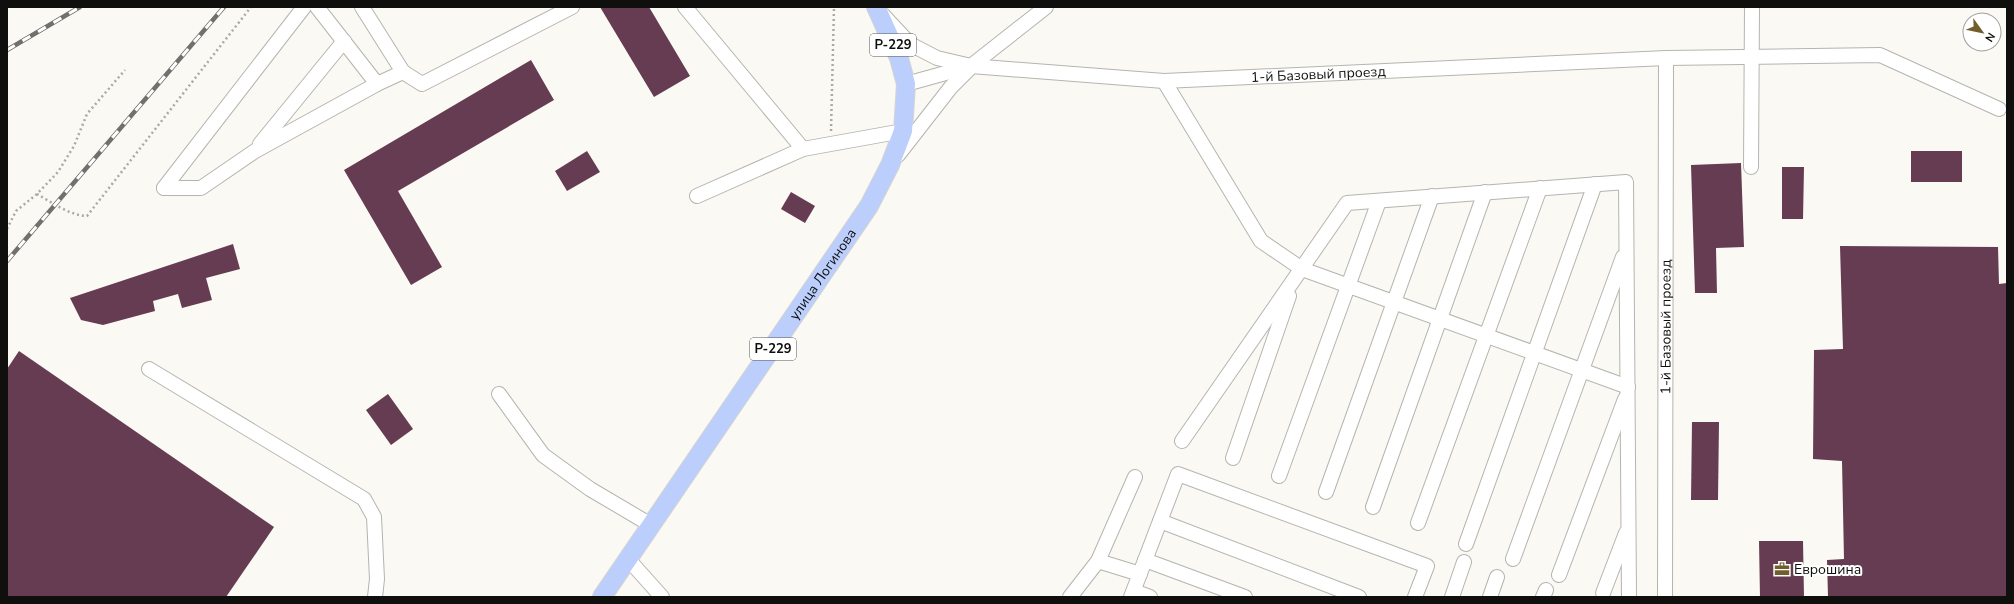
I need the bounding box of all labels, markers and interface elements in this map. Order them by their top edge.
north arrow [1962,12,2002,52]
text: N [1981,30,1998,45]
road number: Р-229 [870,34,916,56]
street label: 1-й Базовый проезд [1250,61,1386,87]
street label: улица Логинова [785,225,860,323]
street label: 1-й Базовый проезд [1656,259,1675,395]
road number: Р-229 [750,338,796,360]
office icon: Еврошина [1773,560,1791,578]
place label: Еврошина [1794,560,1861,579]

